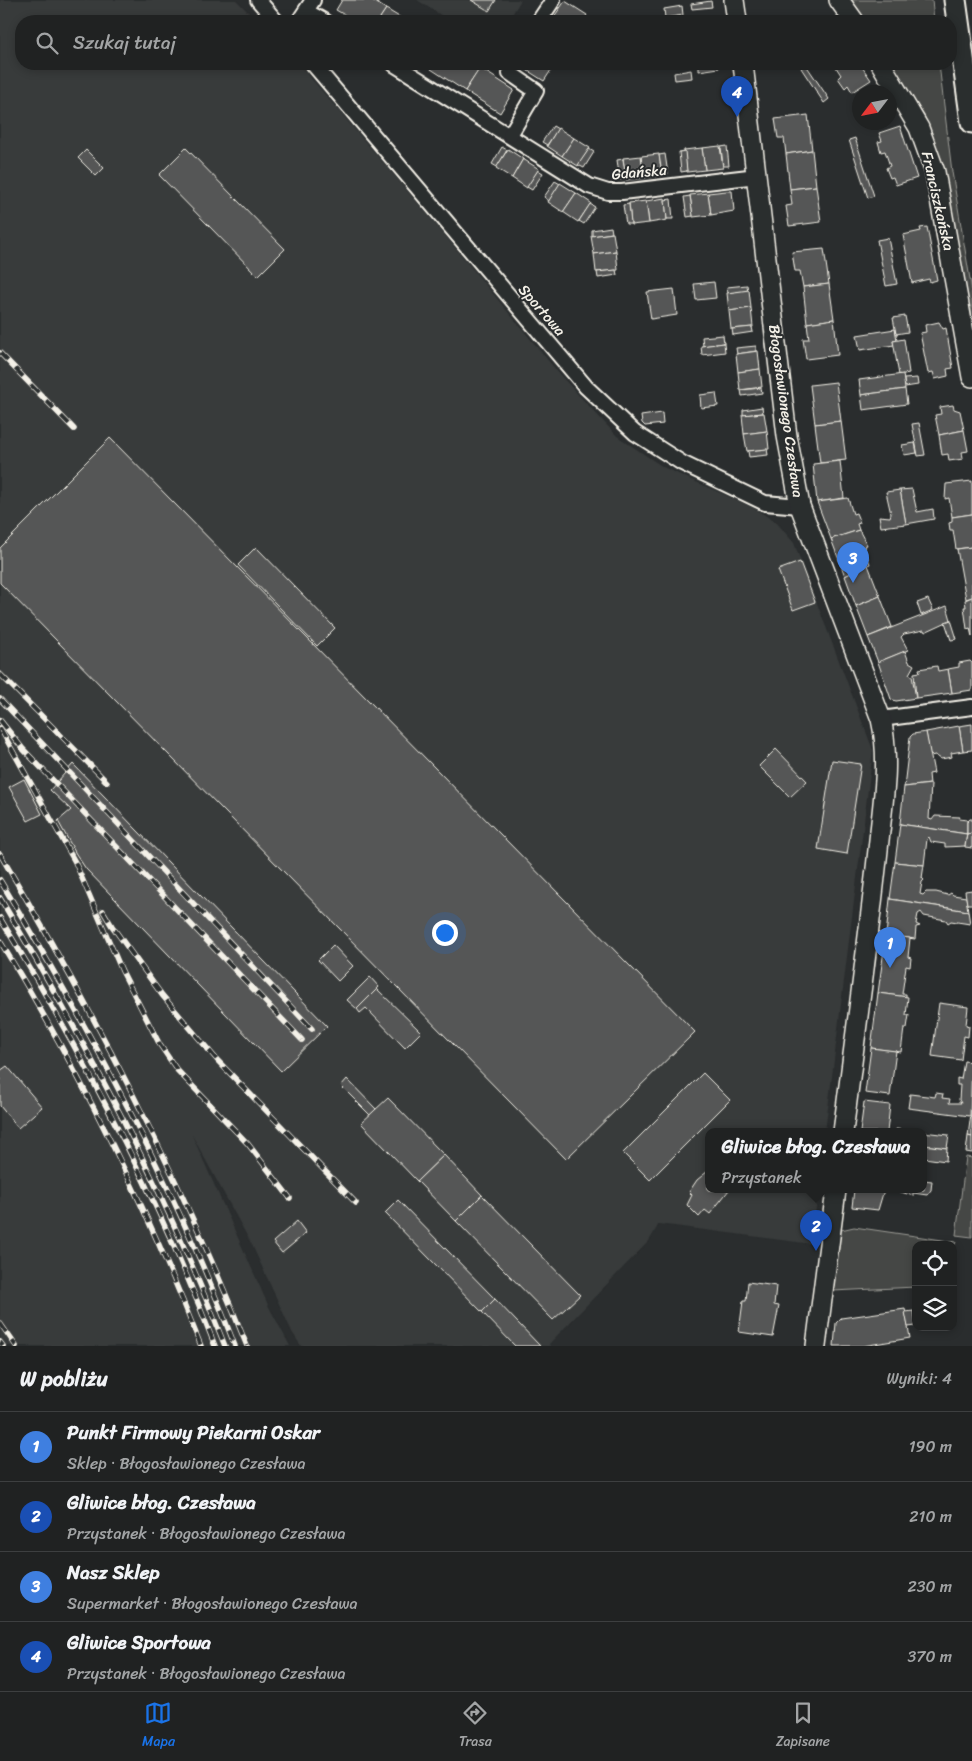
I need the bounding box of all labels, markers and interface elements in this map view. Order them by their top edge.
search box [15,15,957,70]
text: Szukaj tutaj [73,26,176,59]
icon: search [33,29,61,57]
pin: 4 [721,76,753,117]
north arrow [852,85,897,130]
street label: Franciszkańska [914,149,962,254]
street label: Gdańska [610,157,668,187]
street label: Sportowa [512,278,573,343]
street label: Błogosławionego Czesława [761,323,811,500]
pin: 3 [837,542,869,583]
your location [432,920,458,946]
pin: 1 [874,927,906,968]
popup [705,1128,927,1193]
text: Gliwice błog. Czesława [722,1130,910,1163]
text: Przystanek [722,1163,801,1192]
pin: 2 [800,1210,832,1251]
map controls [912,1241,957,1331]
button: locate [912,1241,957,1286]
button: layers [912,1286,957,1331]
text: W pobliżu [20,1360,108,1398]
text: Wyniki: 4 [886,1364,952,1393]
text: Punkt Firmowy Piekarni Oskar [67,1416,320,1449]
text: 1 [33,1432,39,1461]
text: 190 m [909,1432,952,1461]
text: Sklep · Błogosławionego Czesława [67,1449,306,1478]
text: Gliwice błog. Czesława [67,1486,256,1519]
text: 2 [31,1502,41,1531]
text: 210 m [909,1502,952,1531]
text: Przystanek · Błogosławionego Czesława [67,1519,346,1548]
text: Nasz Sklep [67,1556,160,1589]
text: 3 [32,1572,40,1601]
text: 230 m [907,1572,952,1601]
text: Supermarket · Błogosławionego Czesława [67,1589,358,1618]
text: Gliwice Sportowa [67,1626,211,1659]
text: 4 [31,1642,41,1671]
text: 370 m [908,1642,952,1671]
text: Przystanek · Błogosławionego Czesława [67,1659,346,1688]
tab: Mapa [142,1699,175,1754]
tab: Trasa [459,1699,492,1754]
tab: Zapisane [776,1699,830,1754]

